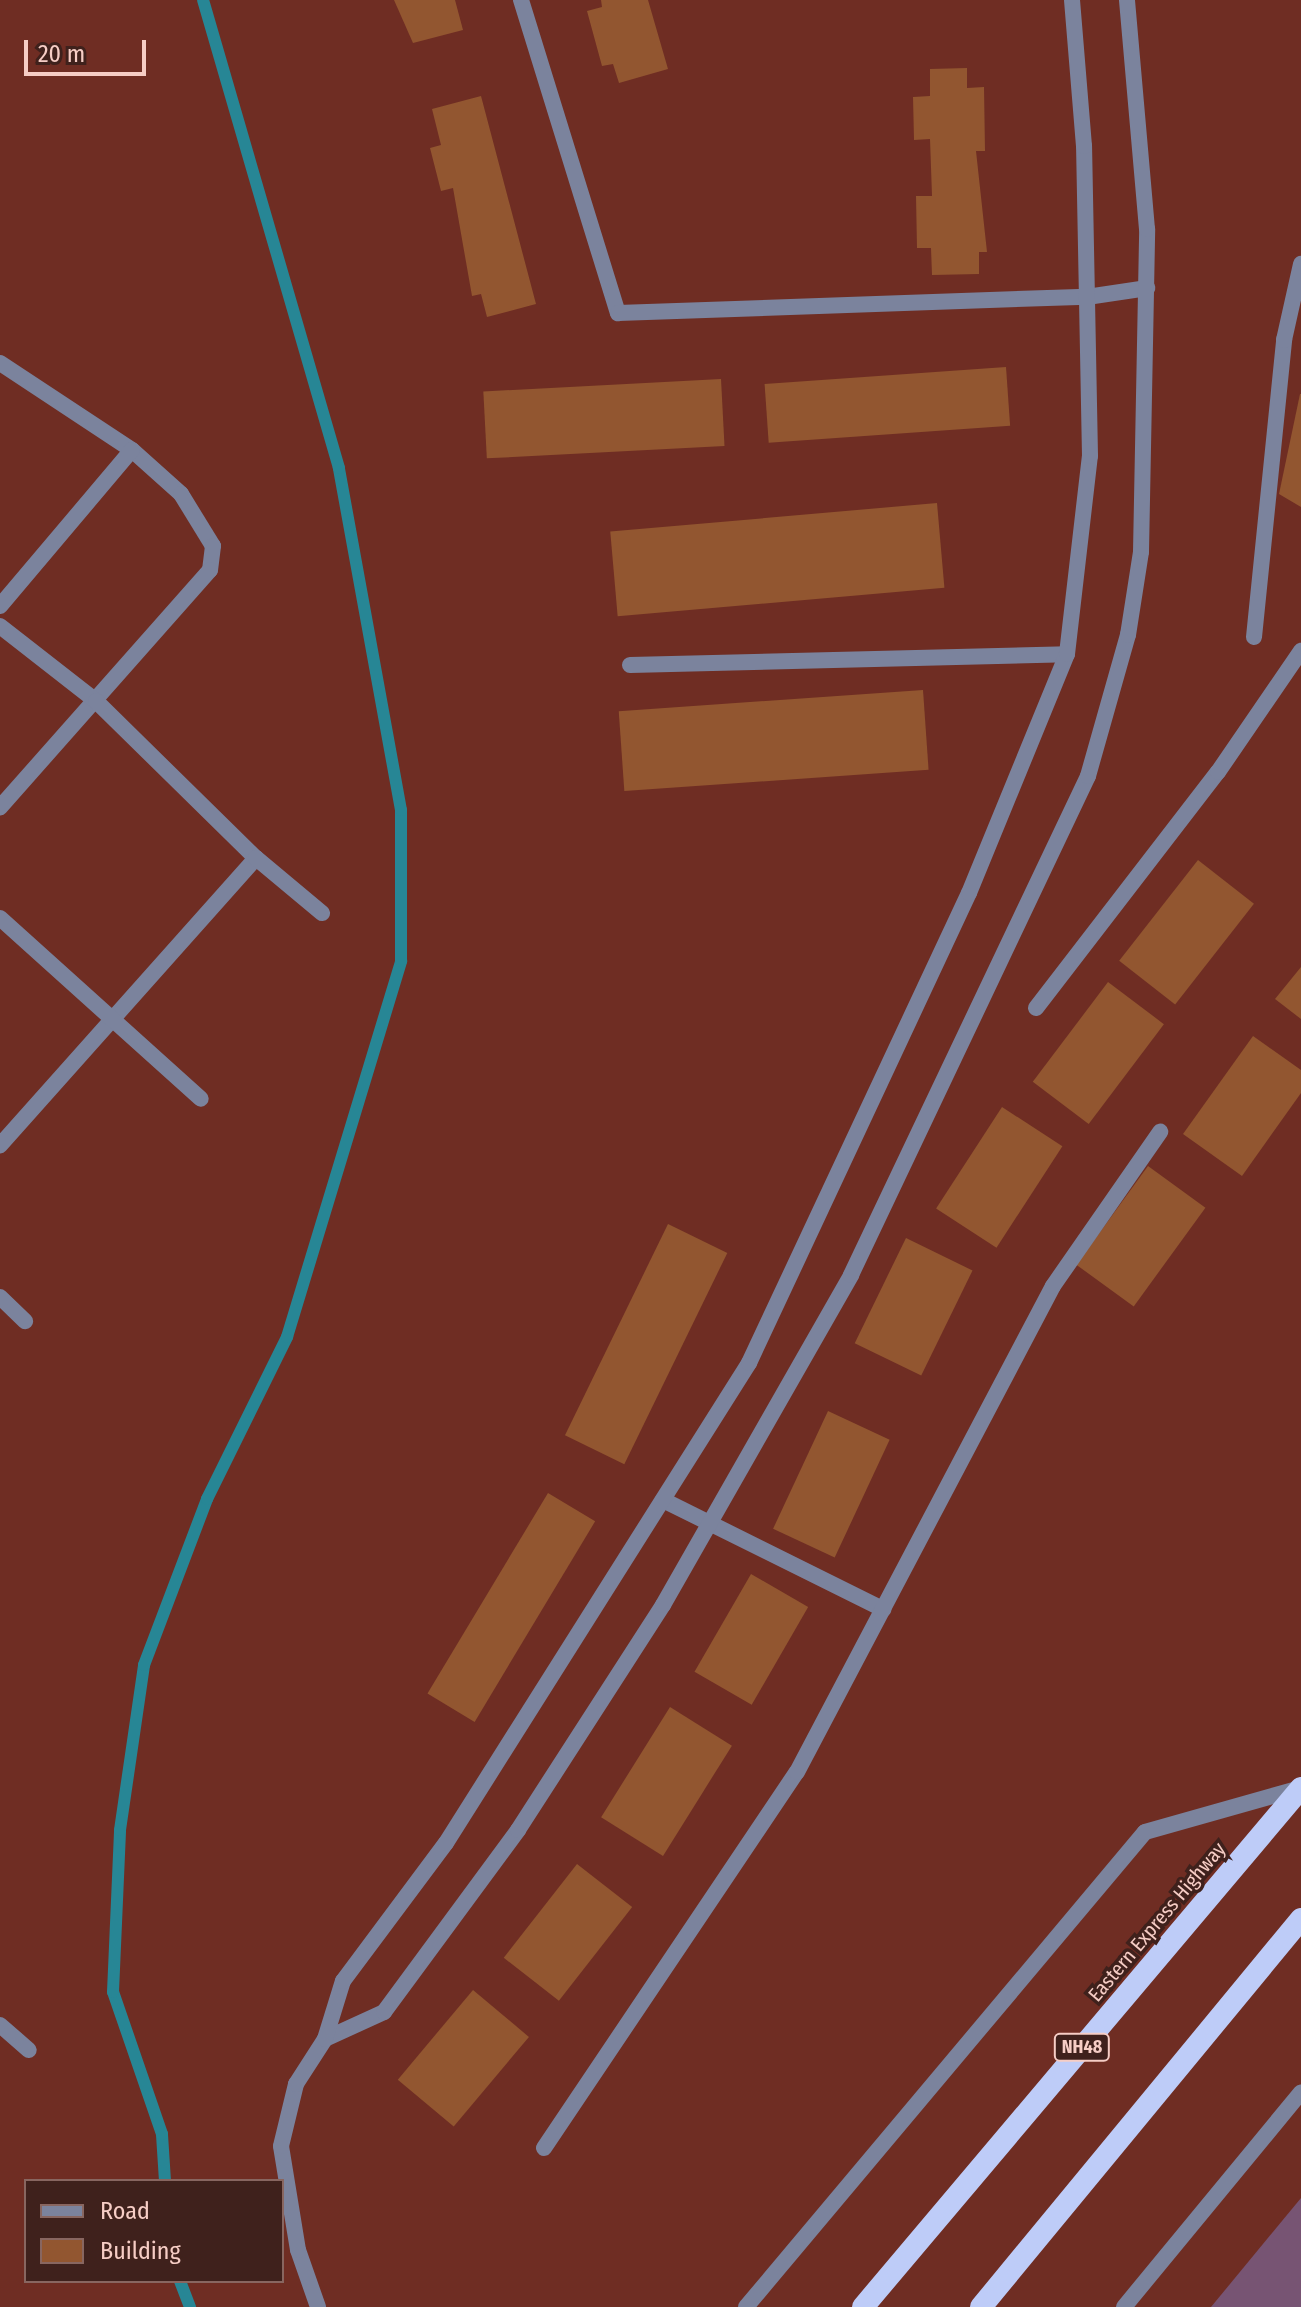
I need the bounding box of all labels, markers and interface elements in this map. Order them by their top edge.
scale bar [28,24,150,74]
text: 20 m [38,40,85,68]
street label: Eastern Express Highway [1083,1837,1231,2007]
road number: NH48 [1052,2033,1112,2061]
legend [24,2179,284,2283]
text: Road [100,2197,150,2225]
text: Building [100,2237,181,2265]

